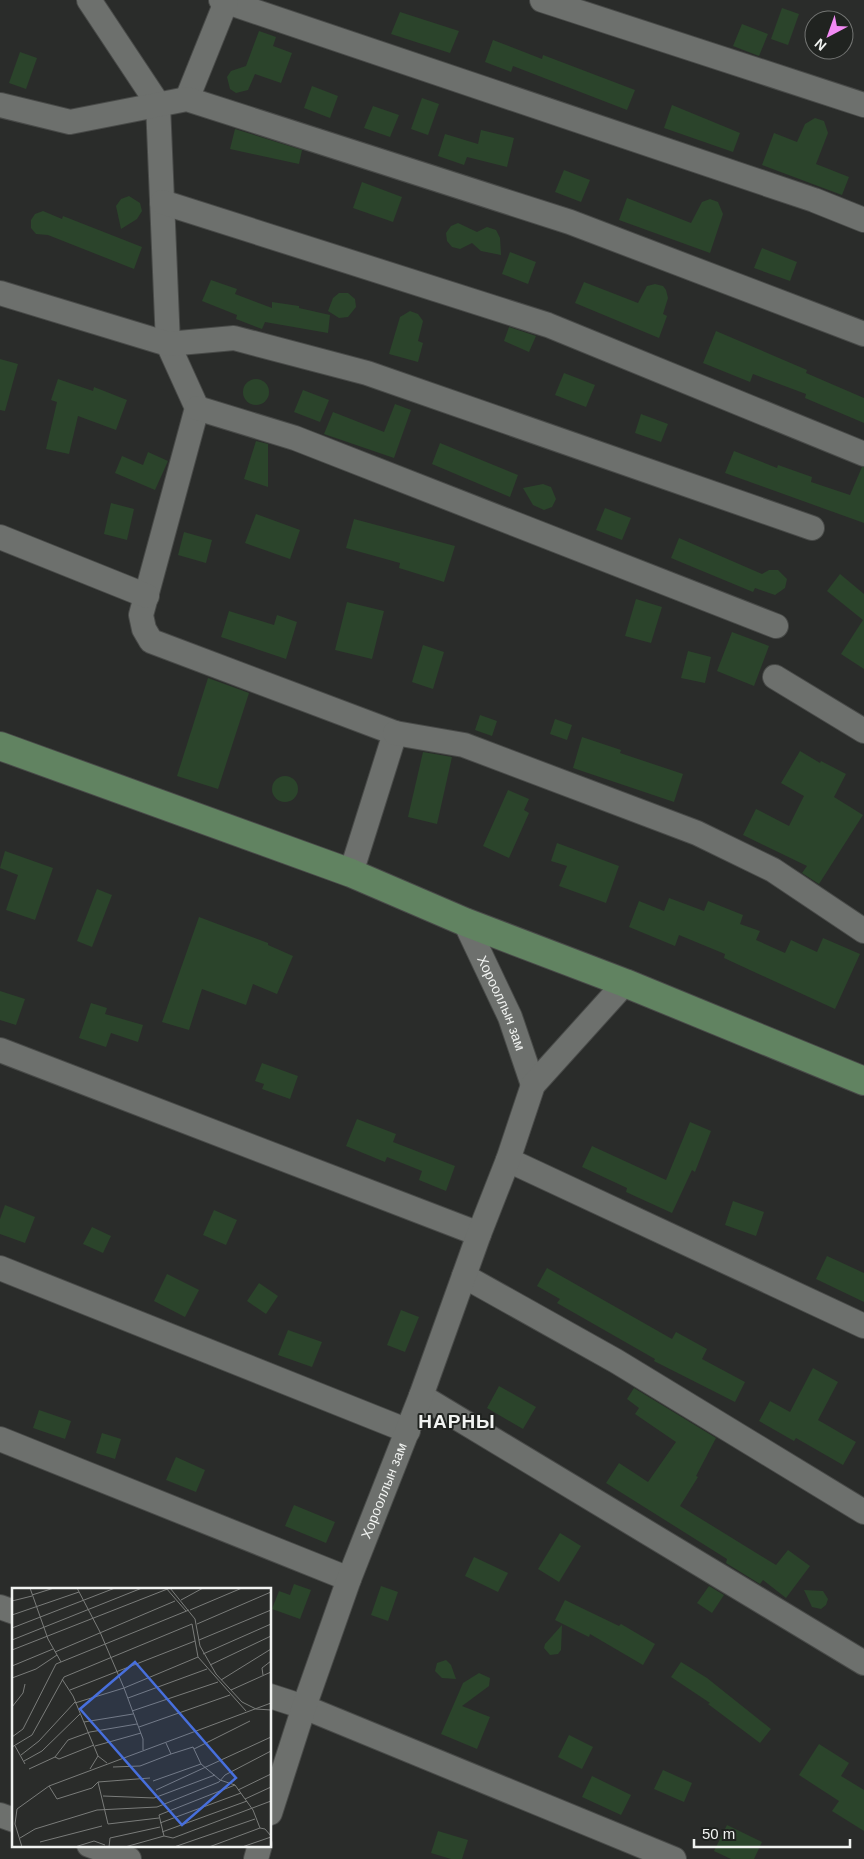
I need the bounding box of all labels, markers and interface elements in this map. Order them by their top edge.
north arrow [804,10,854,60]
text: N [811,35,830,54]
street label: Хорооллын зам [474,953,529,1053]
district label: НАРНЫ [418,1411,496,1432]
street label: Хорооллын зам [358,1440,410,1541]
inset map [12,1588,271,1846]
scale bar [694,1816,850,1848]
text: 50 m [702,1825,735,1842]

